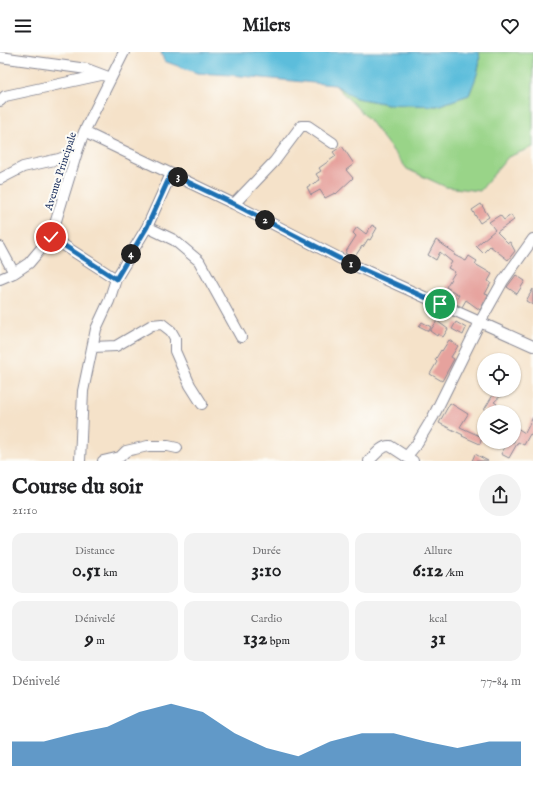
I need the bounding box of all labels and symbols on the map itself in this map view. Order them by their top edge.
street label: Avenue Principale [41,130,80,213]
pin: 3 [168,167,188,187]
pin: 2 [255,210,275,230]
pin [34,220,68,254]
pin: 4 [121,244,141,264]
pin: 1 [341,254,361,274]
pin [423,287,457,321]

